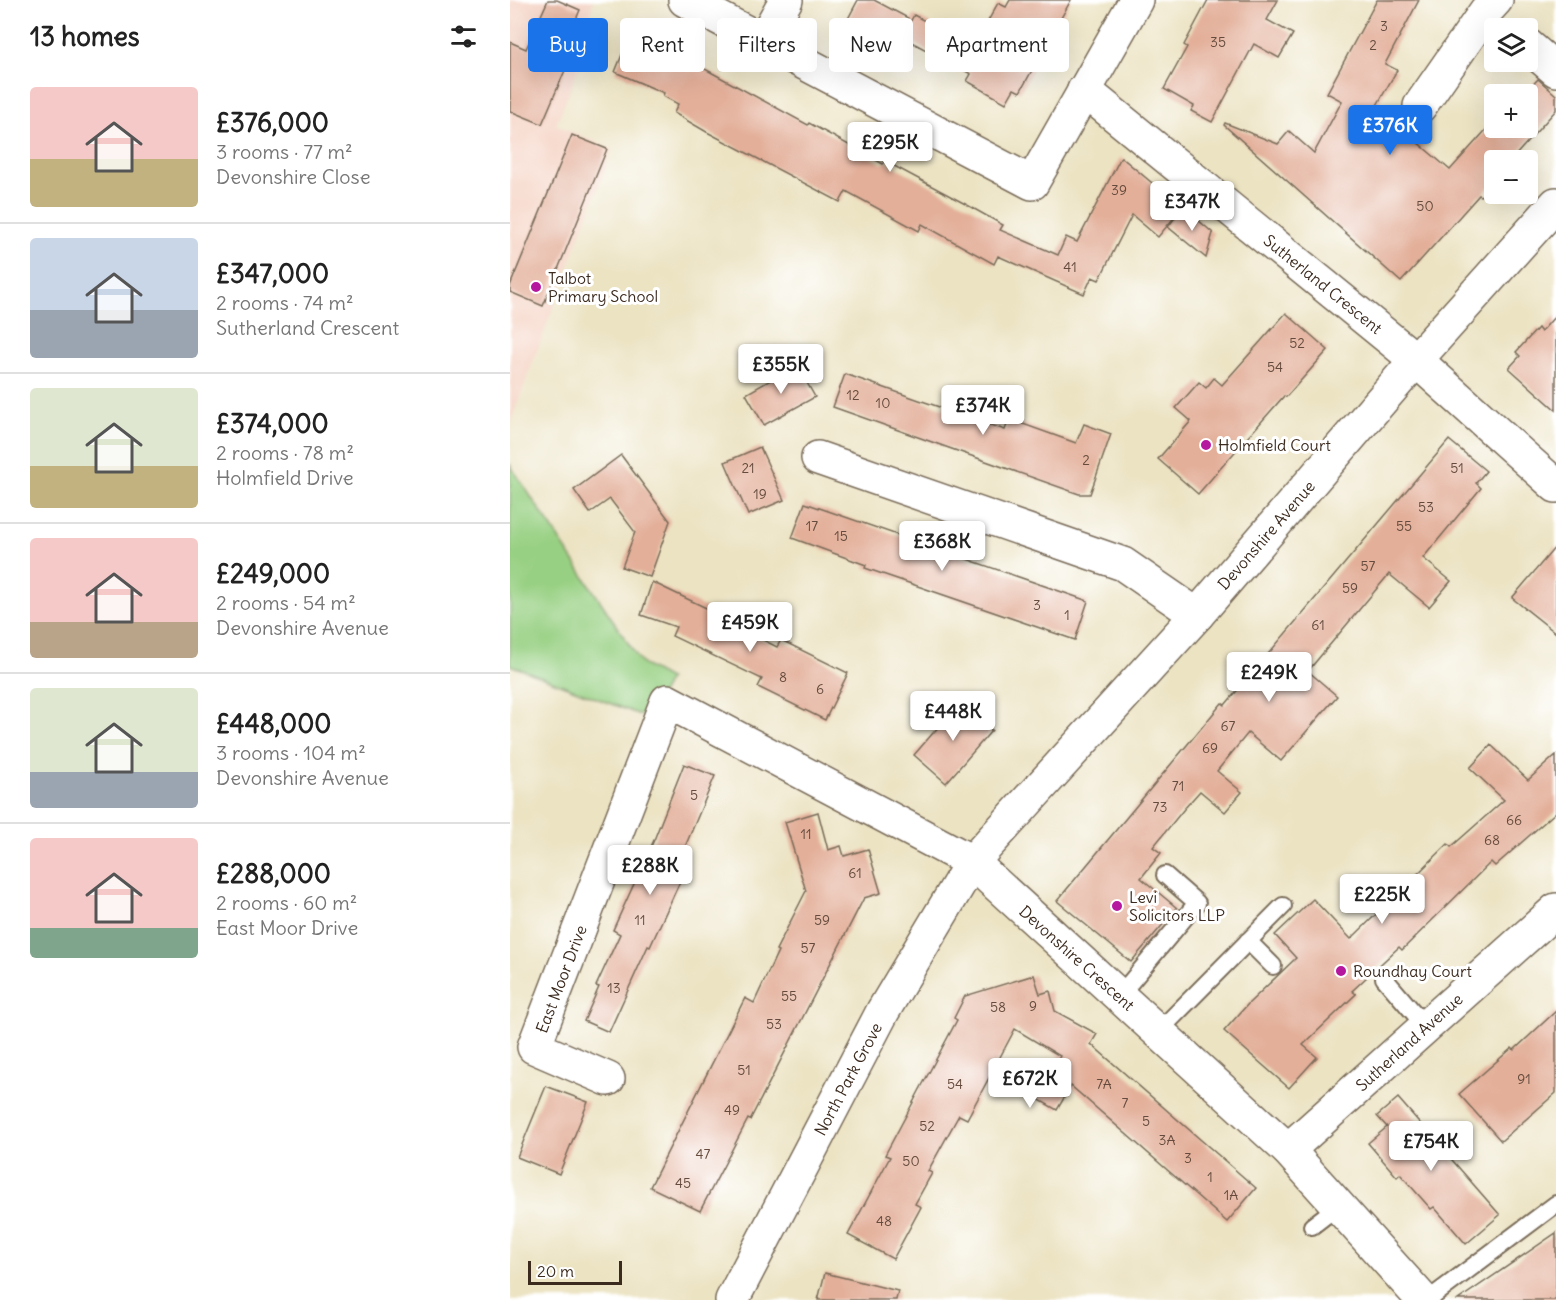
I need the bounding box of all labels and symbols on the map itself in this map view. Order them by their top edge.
house number: 3 [1380,17,1388,35]
house number: 35 [1210,33,1226,51]
house number: 2 [1369,36,1377,54]
pin: £376K [1348,105,1432,156]
pin: £295K [848,122,932,173]
house number: 39 [1111,181,1127,199]
pin: £347K [1150,181,1234,232]
house number: 50 [1416,197,1434,215]
street label: Sutherland Crescent [1260,230,1387,338]
house number: 41 [1063,258,1077,276]
place label: Talbot Primary School [548,268,658,306]
marker: Talbot Primary School [529,280,543,294]
house number: 52 [1289,334,1305,352]
pin: £355K [739,344,823,395]
house number: 54 [1267,358,1283,376]
pin: £374K [941,385,1025,436]
house number: 12 [846,386,860,404]
house number: 10 [876,394,890,412]
place label: Holmfield Court [1218,435,1331,455]
marker: Holmfield Court [1199,438,1213,452]
house number: 2 [1082,451,1090,469]
house number: 21 [741,459,755,477]
house number: 51 [1450,459,1464,477]
street label: Devonshire Avenue [1213,476,1319,594]
house number: 19 [753,485,767,503]
house number: 53 [1418,498,1434,516]
house number: 17 [806,517,818,535]
house number: 55 [1396,517,1412,535]
pin: £368K [900,521,984,572]
house number: 15 [834,527,848,545]
house number: 57 [1361,557,1376,575]
house number: 59 [1342,579,1358,597]
house number: 3 [1033,596,1041,614]
pin: £459K [708,602,792,653]
house number: 1 [1064,606,1070,624]
house number: 61 [1311,616,1325,634]
pin: £249K [1227,652,1311,703]
house number: 8 [779,668,787,686]
house number: 6 [816,680,824,698]
pin: £448K [911,691,995,742]
house number: 67 [1221,717,1236,735]
house number: 69 [1202,739,1218,757]
house number: 71 [1172,777,1184,795]
house number: 5 [690,786,698,804]
house number: 73 [1153,798,1167,816]
house number: 66 [1506,811,1522,829]
house number: 11 [800,825,812,843]
house number: 68 [1484,831,1500,849]
pin: £288K [608,845,692,896]
house number: 61 [848,864,862,882]
pin: £225K [1340,874,1424,925]
place label: Levi Solicitors LLP [1129,887,1225,925]
marker: Levi Solicitors LLP [1110,899,1124,913]
street label: Devonshire Crescent [1015,901,1139,1015]
house number: 11 [634,911,646,929]
house number: 59 [814,911,830,929]
street label: East Moor Drive [531,922,591,1036]
house number: 57 [801,939,816,957]
place label: Roundhay Court [1353,961,1472,981]
marker: Roundhay Court [1334,964,1348,978]
house number: 13 [607,979,621,997]
house number: 55 [781,987,797,1005]
street label: Sutherland Avenue [1351,989,1467,1095]
house number: 9 [1029,997,1037,1015]
house number: 58 [990,998,1006,1016]
house number: 53 [766,1015,782,1033]
street label: North Park Grove [810,1019,886,1139]
pin: £672K [988,1058,1072,1109]
house number: 51 [737,1061,751,1079]
house number: 91 [1517,1070,1531,1088]
house number: 54 [947,1075,963,1093]
house number: 7A [1096,1075,1112,1093]
house number: 7 [1122,1094,1129,1112]
house number: 49 [724,1101,740,1119]
house number: 5 [1142,1112,1150,1130]
house number: 52 [919,1117,935,1135]
pin: £754K [1389,1121,1473,1172]
house number: 3A [1159,1131,1175,1149]
house number: 47 [696,1145,711,1163]
house number: 3 [1184,1149,1192,1167]
house number: 50 [902,1152,920,1170]
house number: 1 [1207,1168,1213,1186]
house number: 45 [675,1174,691,1192]
house number: 1A [1224,1186,1238,1204]
house number: 48 [876,1212,892,1230]
scale bar [528,1258,622,1286]

